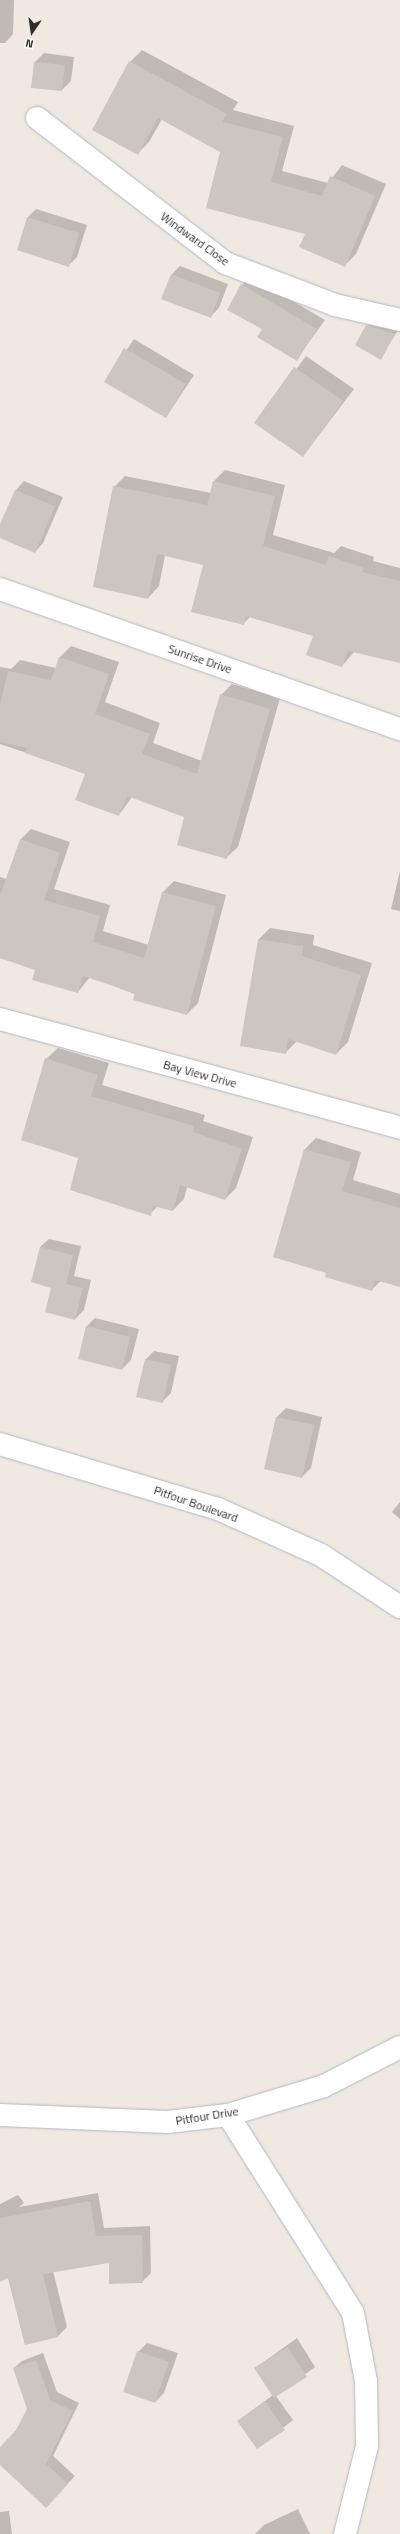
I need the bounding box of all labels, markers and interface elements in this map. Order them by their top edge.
north arrow [12,12,52,52]
text: N [24,35,35,52]
street label: Windward Close [158,209,232,269]
street label: Sunrise Drive [166,641,234,677]
street label: Bay View Drive [162,1057,238,1091]
street label: Pitfour Boulevard [152,1483,240,1525]
street label: Pitfour Drive [174,2104,240,2128]

